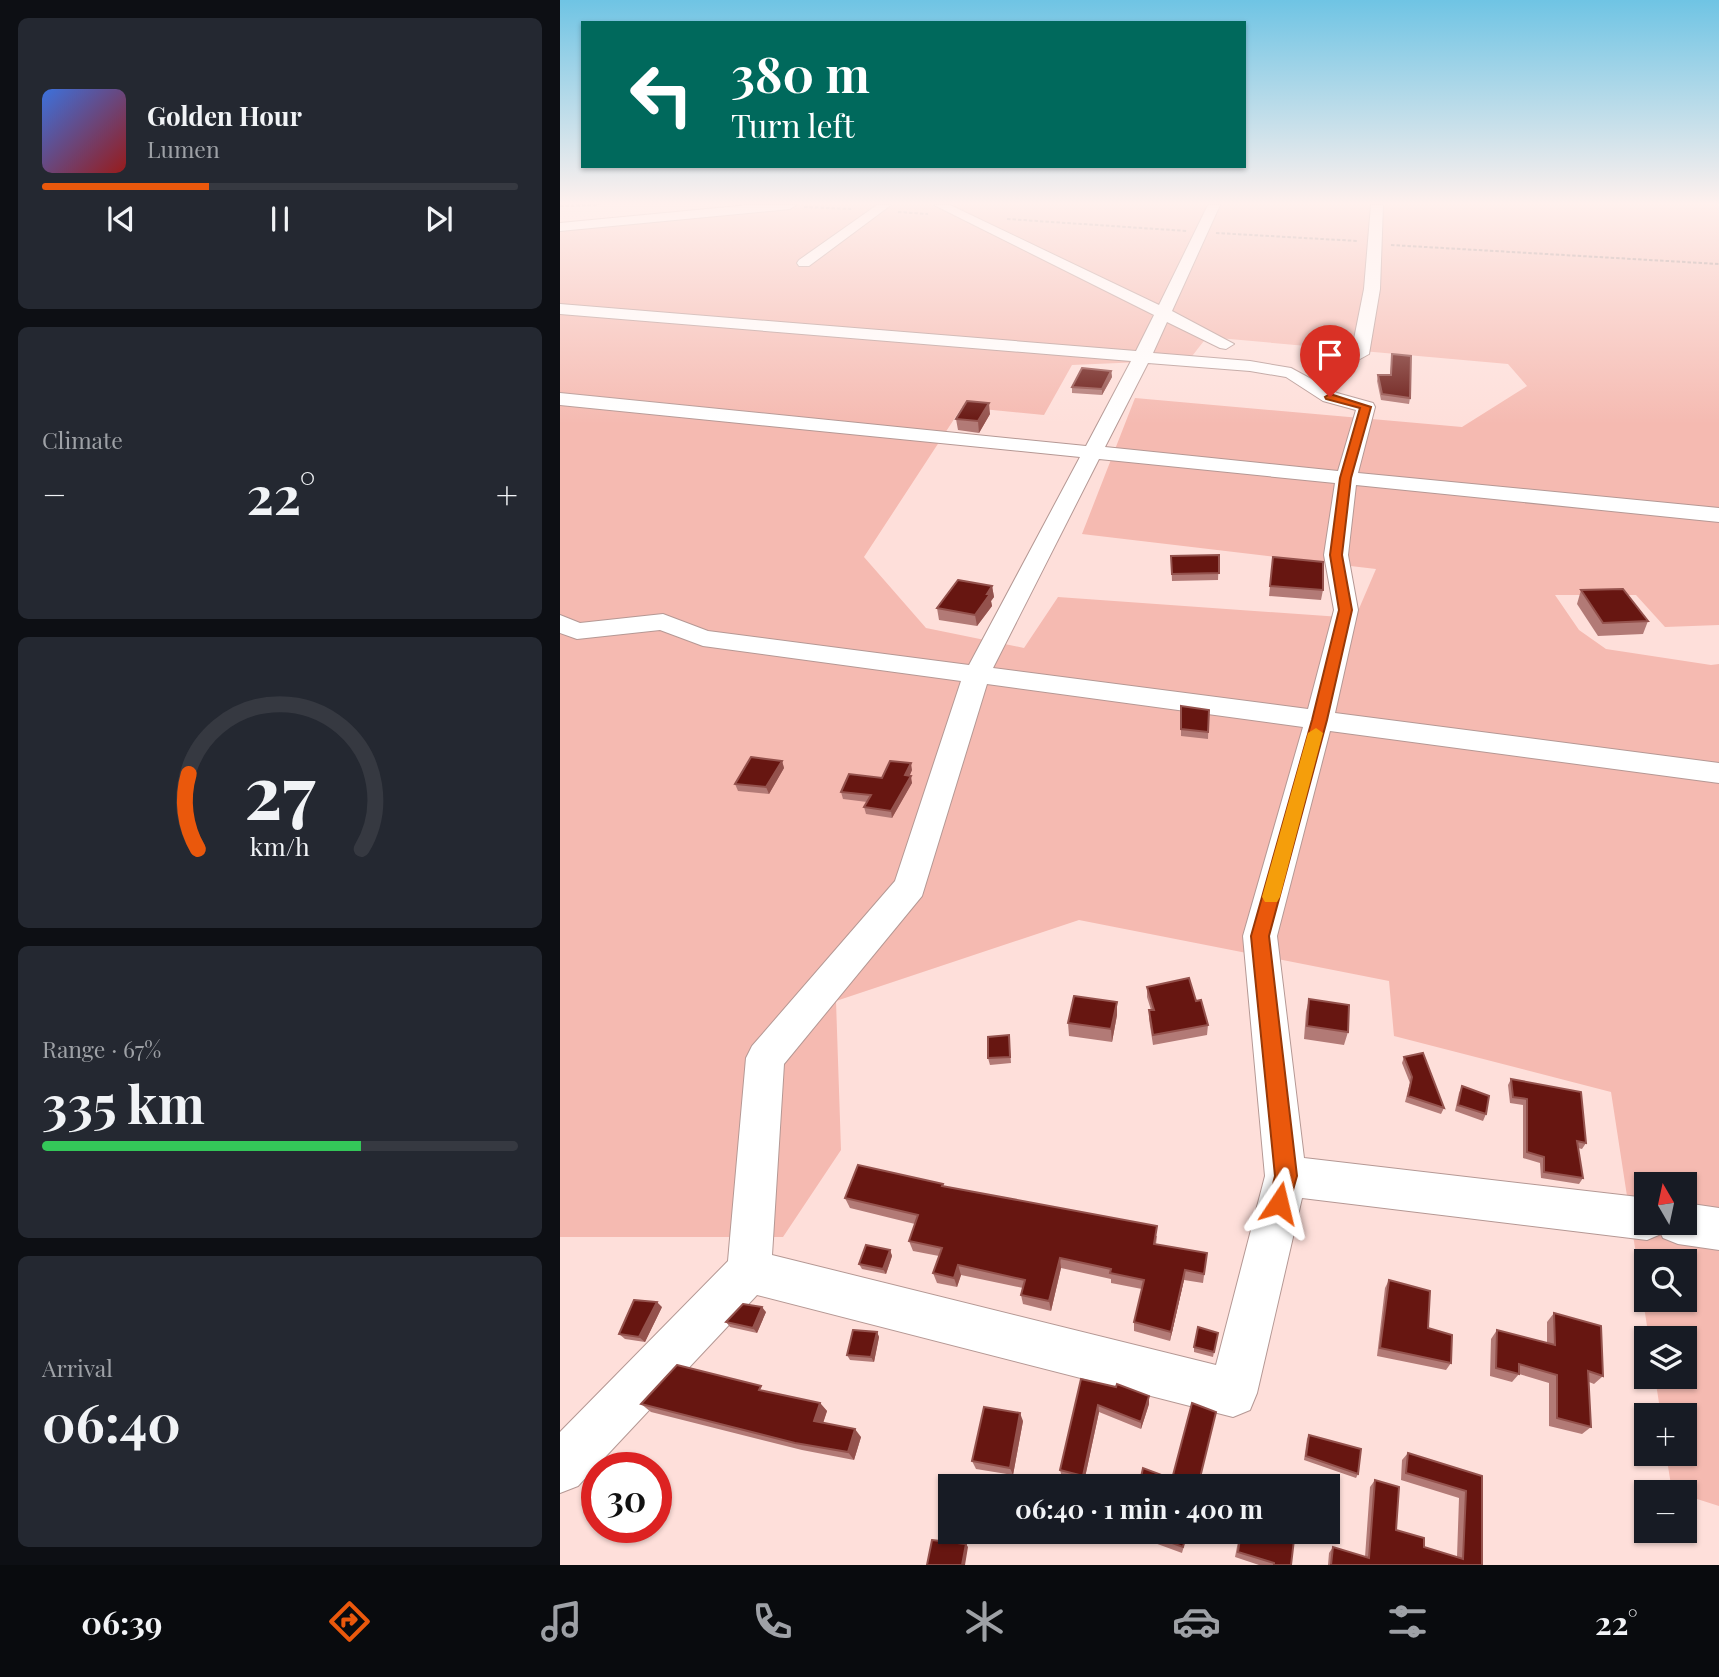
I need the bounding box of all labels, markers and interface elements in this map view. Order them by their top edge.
text: 380 m [731,40,870,105]
icon: left [616,49,707,140]
text: Golden Hour [147,98,302,133]
text: Turn left [731,103,855,146]
text: Lumen [147,133,220,164]
icon: previous [102,200,140,238]
icon: pause [261,200,299,238]
icon: next [420,200,458,238]
pin [1300,325,1360,397]
icon: arrive [1311,336,1349,374]
text: Climate [42,424,123,455]
text: 22° [247,459,316,528]
text: − [42,468,67,519]
text: + [496,468,518,519]
text: 27 [244,740,316,837]
text: km/h [250,828,310,861]
text: Range · 67% [42,1033,161,1064]
text: 335 km [42,1068,205,1137]
position arrow [1242,1166,1316,1240]
north arrow [1634,1172,1698,1236]
map controls [1634,1172,1697,1543]
button: search [1634,1249,1697,1312]
button: layers [1634,1326,1697,1389]
text: Arrival [42,1352,113,1383]
text: 06:40 [42,1387,181,1456]
button: + [1634,1403,1697,1466]
speed limit sign: 30 [581,1452,672,1543]
button: − [1634,1480,1697,1543]
text: 06:40 · 1 min · 400 m [1015,1491,1263,1526]
icon: directions [325,1597,374,1646]
icon: music [537,1597,586,1646]
icon: phone [748,1597,797,1646]
icon: climate [960,1597,1009,1646]
icon: car [1172,1597,1221,1646]
icon: filters [1383,1597,1432,1646]
text: 06:39 [81,1600,163,1643]
text: 22° [1595,1600,1638,1643]

